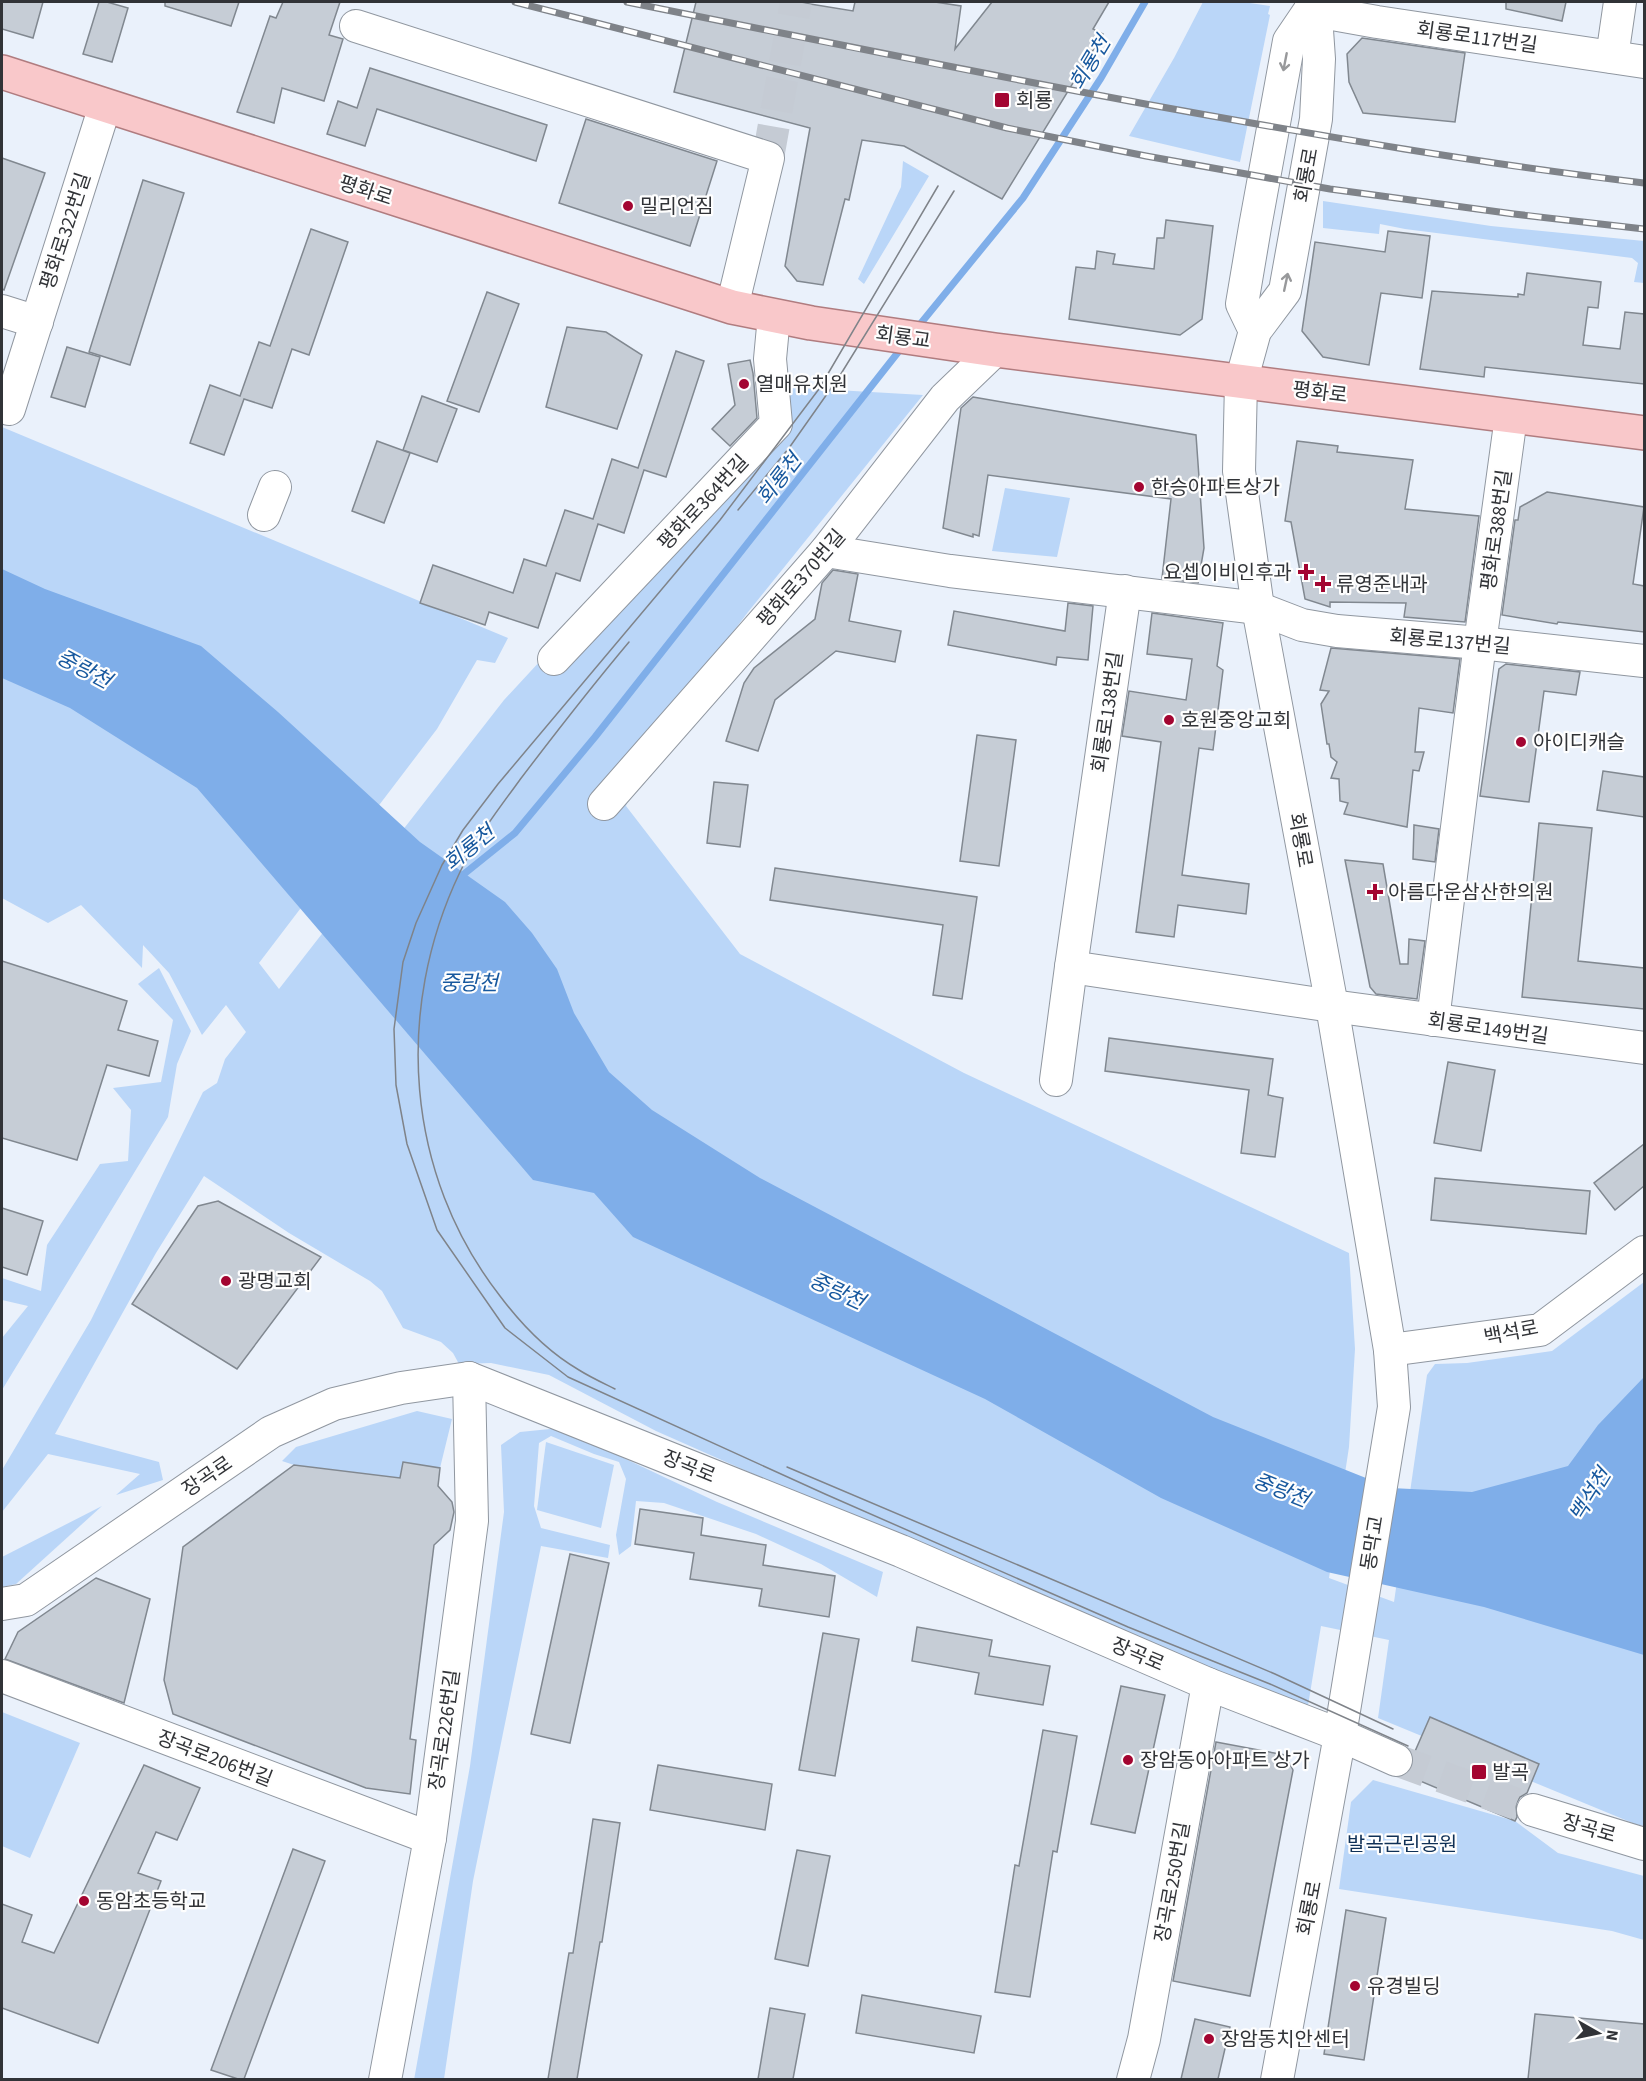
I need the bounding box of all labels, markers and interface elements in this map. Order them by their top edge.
street label: 회룡로117번길 [1415,16,1539,60]
water label: 회룡천 [1062,28,1119,96]
one-way arrow [1279,51,1290,71]
place label: 회룡 [1016,87,1053,115]
marker: 회룡 [993,91,1011,109]
street label: 회룡로 [1288,146,1326,205]
street label: 평화로322번길 [34,169,98,294]
street label: 평화로 [335,169,396,213]
place label: 밀리언짐 [640,193,714,221]
marker: 밀리언짐 [621,199,635,213]
one-way arrow [1281,273,1293,292]
street label: 회룡교 [874,320,932,356]
place label: 열매유치원 [756,371,848,399]
street label: 평화로 [1291,376,1349,410]
marker: 열매유치원 [737,377,751,391]
water label: 회룡천 [749,445,810,511]
street label: 평화로364번길 [652,449,756,557]
street label: 평화로388번길 [1475,468,1519,592]
place label: 한승아파트상가 [1151,474,1280,502]
marker: 한승아파트상가 [1132,480,1146,494]
street label: 평화로370번길 [751,523,852,634]
place label: 요셉이비인후과 [1163,559,1292,587]
marker: 요셉이비인후과 [1297,563,1315,581]
place label: 류영준내과 [1336,571,1428,599]
marker: 류영준내과 [1314,575,1332,593]
street label: 회룡로137번길 [1388,623,1512,661]
water label: 중랑천 [51,642,119,697]
street label: 회룡로138번길 [1086,650,1130,774]
place label: 호원중앙교회 [1181,707,1291,735]
marker: 호원중앙교회 [1162,713,1176,727]
place label: 아이디캐슬 [1533,729,1625,757]
marker: 아이디캐슬 [1514,735,1528,749]
street label: 회룡로 [1281,811,1319,870]
water label: 회룡천 [437,816,503,878]
place label: 아름다운삼산한의원 [1388,879,1554,907]
marker: 아름다운삼산한의원 [1366,883,1384,901]
water label: 중랑천 [440,968,501,998]
street label: 회룡로149번길 [1426,1007,1550,1051]
water label: 중랑천 [804,1265,872,1318]
place label: 광명교회 [238,1268,312,1296]
marker: 광명교회 [219,1274,233,1288]
street label: 백석로 [1481,1314,1541,1352]
street label: 장곡로 [658,1444,719,1490]
street label: 장곡로 [177,1450,238,1504]
water label: 백석천 [1562,1460,1619,1528]
water label: 중랑천 [1249,1465,1316,1516]
street label: 동막교 [1355,1514,1391,1573]
street label: 장곡로 [1107,1631,1168,1679]
street label: 장곡로226번길 [423,1668,467,1792]
street label: 장곡로206번길 [153,1724,277,1794]
place label: 장암동아아파트 상가 [1140,1747,1310,1775]
marker: 장암동아아파트 상가 [1121,1753,1135,1767]
place label: 발곡 [1492,1759,1529,1787]
marker: 발곡 [1470,1763,1488,1781]
street label: 장곡로 [1558,1808,1619,1850]
street label: 장곡로250번길 [1149,1820,1197,1945]
park label: 발곡근린공원 [1347,1831,1457,1859]
street label: 회룡로 [1291,1878,1329,1938]
place label: 동암초등학교 [96,1888,206,1916]
marker: 동암초등학교 [77,1894,91,1908]
place label: 유경빌딩 [1367,1973,1441,2001]
marker: 유경빌딩 [1348,1979,1362,1993]
north arrow [1568,2003,1628,2063]
place label: 장암동치안센터 [1221,2026,1350,2054]
text: N [1600,2028,1624,2042]
marker: 장암동치안센터 [1202,2032,1216,2046]

